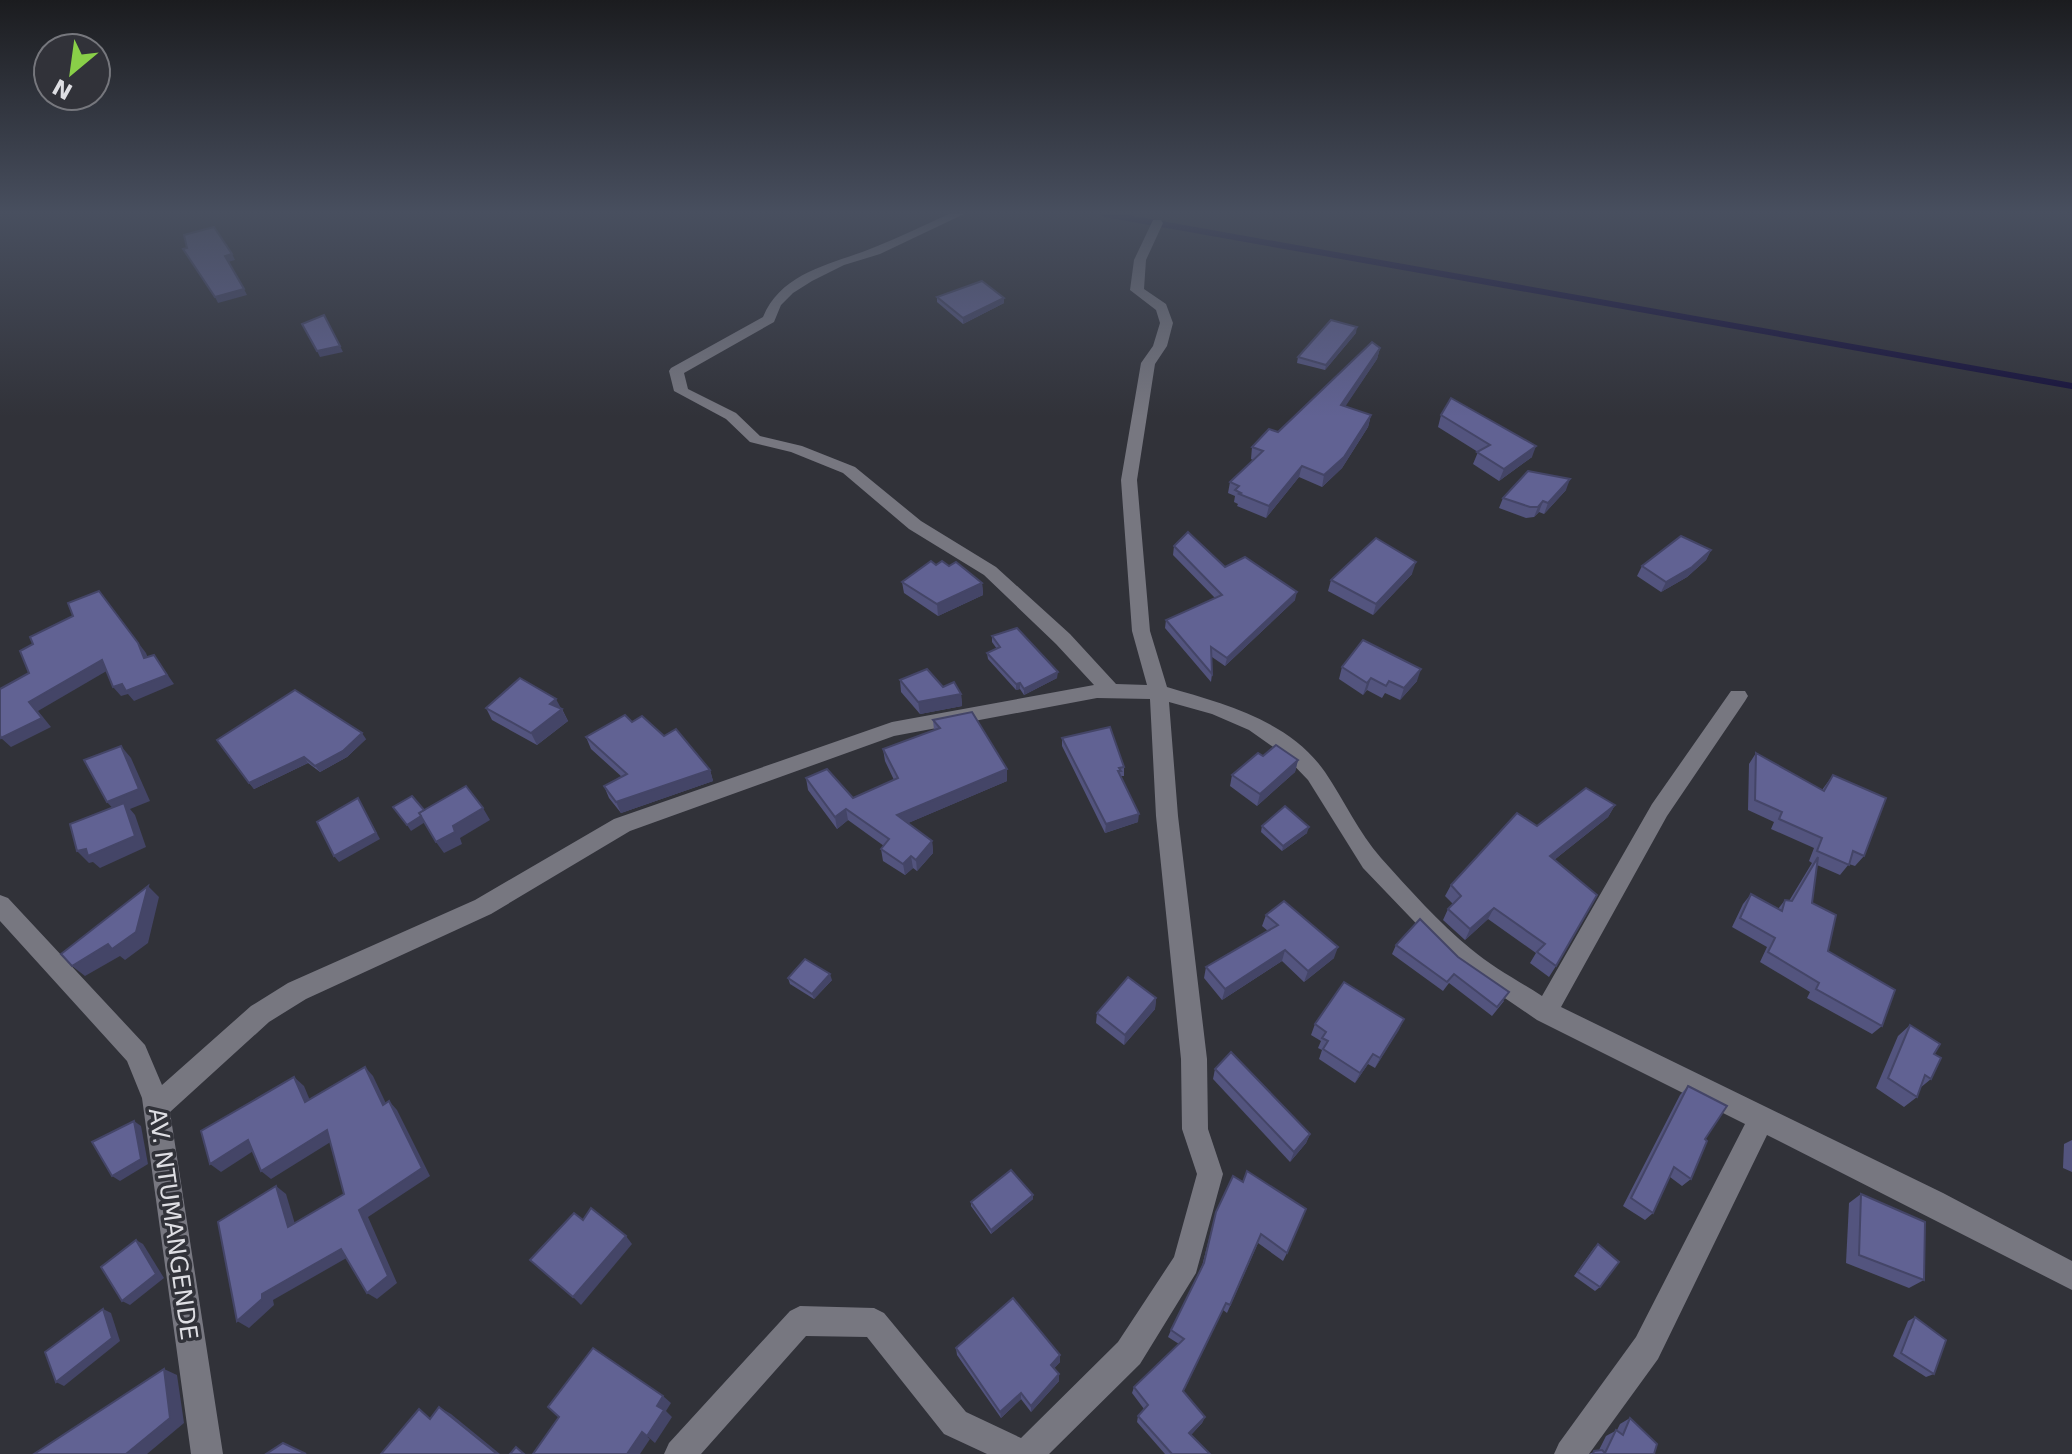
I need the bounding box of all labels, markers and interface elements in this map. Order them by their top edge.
north arrow [32,32,112,112]
text: N [48,74,77,104]
street label: AV. NTUMANGENDE [143,1106,203,1342]

